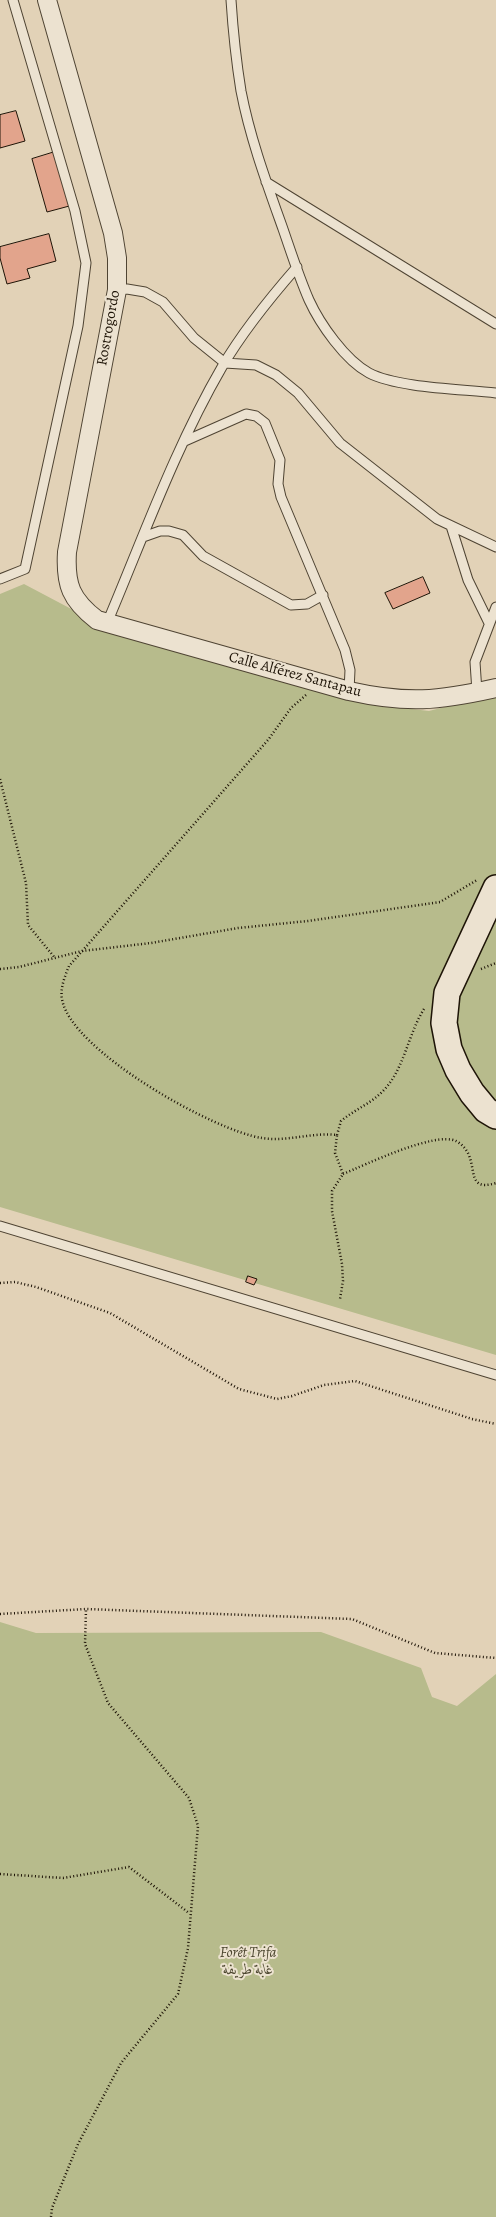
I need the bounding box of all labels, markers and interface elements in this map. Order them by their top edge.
street label: Rostrogordo [94,289,124,367]
street label: Calle Alférez Santapau [227,649,363,701]
park label: Forêt Trifa غابة طريفة [220,1944,276,1979]

